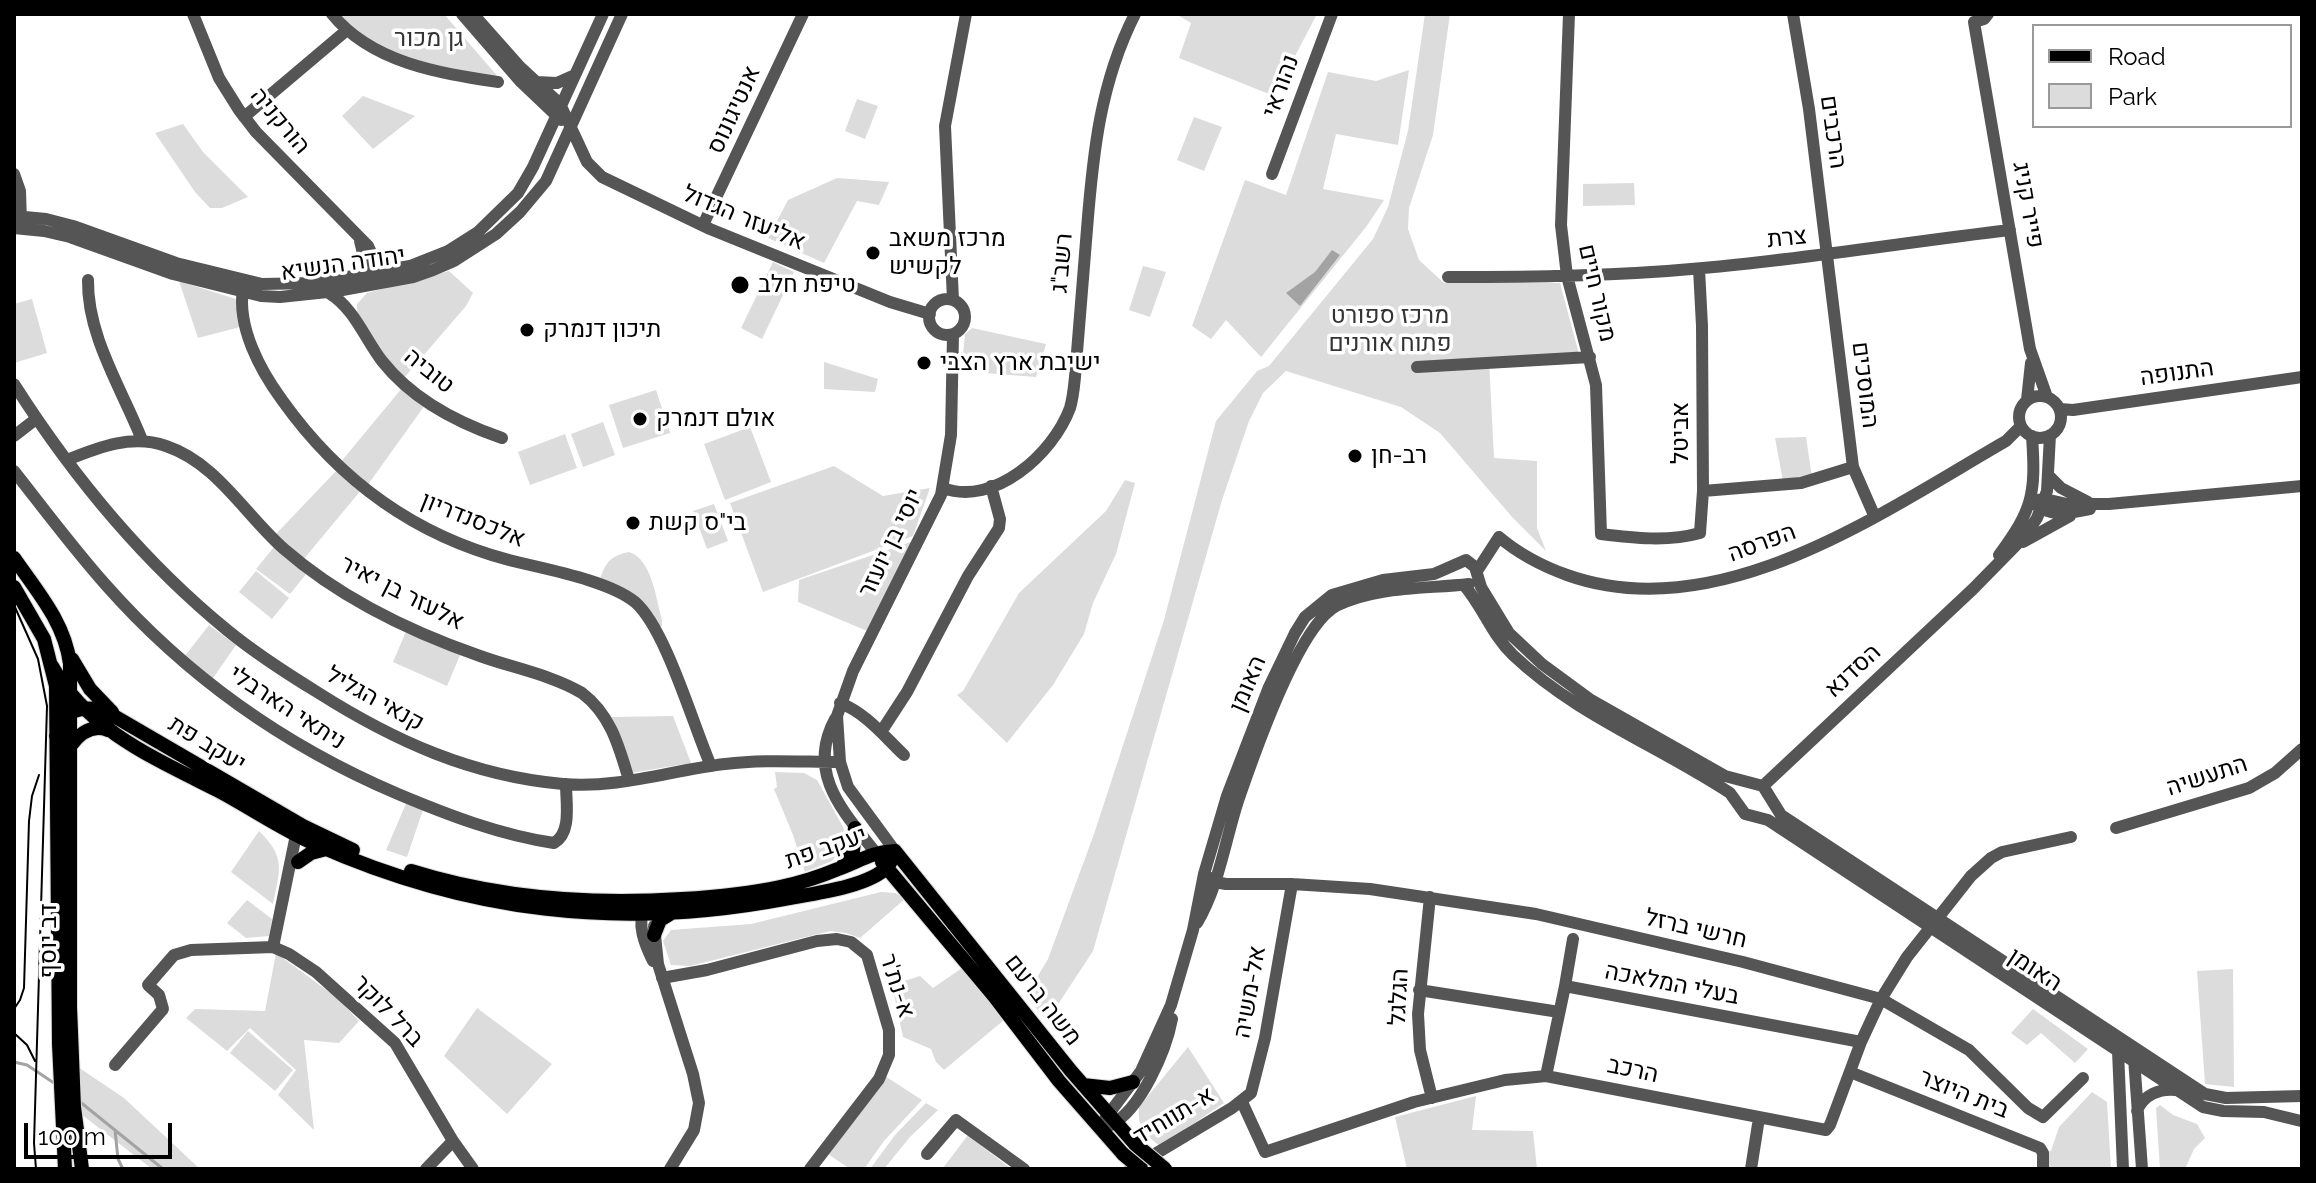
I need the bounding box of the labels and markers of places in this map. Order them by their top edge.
place label: מרכז משאב לקשיש [889,225,1006,281]
marker: מרכז משאב לקשיש [864,244,882,262]
place label: טיפת חלב [758,271,856,299]
marker: טיפת חלב [729,274,751,296]
place label: תיכון דנמרק [543,316,661,344]
marker: תיכון דנמרק [518,321,536,339]
place label: ישיבת ארץ הצבי [940,349,1101,377]
marker: ישיבת ארץ הצבי [915,354,933,372]
place label: אולם דנמרק [656,405,775,433]
marker: אולם דנמרק [631,410,649,428]
place label: רב-חן [1371,442,1427,470]
marker: רב-חן [1346,447,1364,465]
place label: בי"ס קשת [649,509,746,537]
marker: בי"ס קשת [624,514,642,532]

